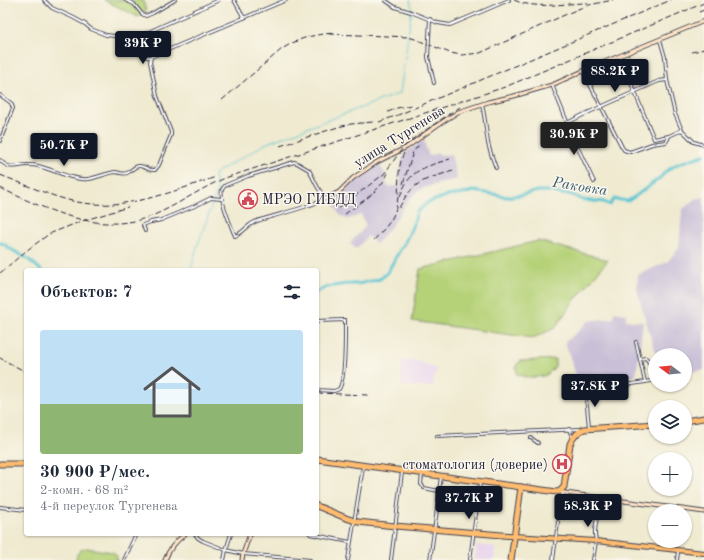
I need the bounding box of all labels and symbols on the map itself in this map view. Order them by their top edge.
pin: 39K ₽ [115,31,171,65]
pin: 88.2K ₽ [578,59,652,93]
street label: улица Тургенева [352,103,447,170]
pin: 30.9K ₽ [537,122,611,156]
pin: 50.7K ₽ [27,133,101,167]
water label: Раковка [550,176,608,199]
public building icon: МРЭО ГИБДД [237,188,259,210]
place label: МРЭО ГИБДД [262,193,356,207]
north arrow [648,348,692,392]
pin: 37.8K ₽ [558,374,632,408]
hospital icon: стоматология (доверие) [551,453,573,475]
place label: стоматология (доверие) [402,458,548,472]
pin: 37.7K ₽ [432,486,506,520]
pin: 58.3K ₽ [551,494,625,528]

